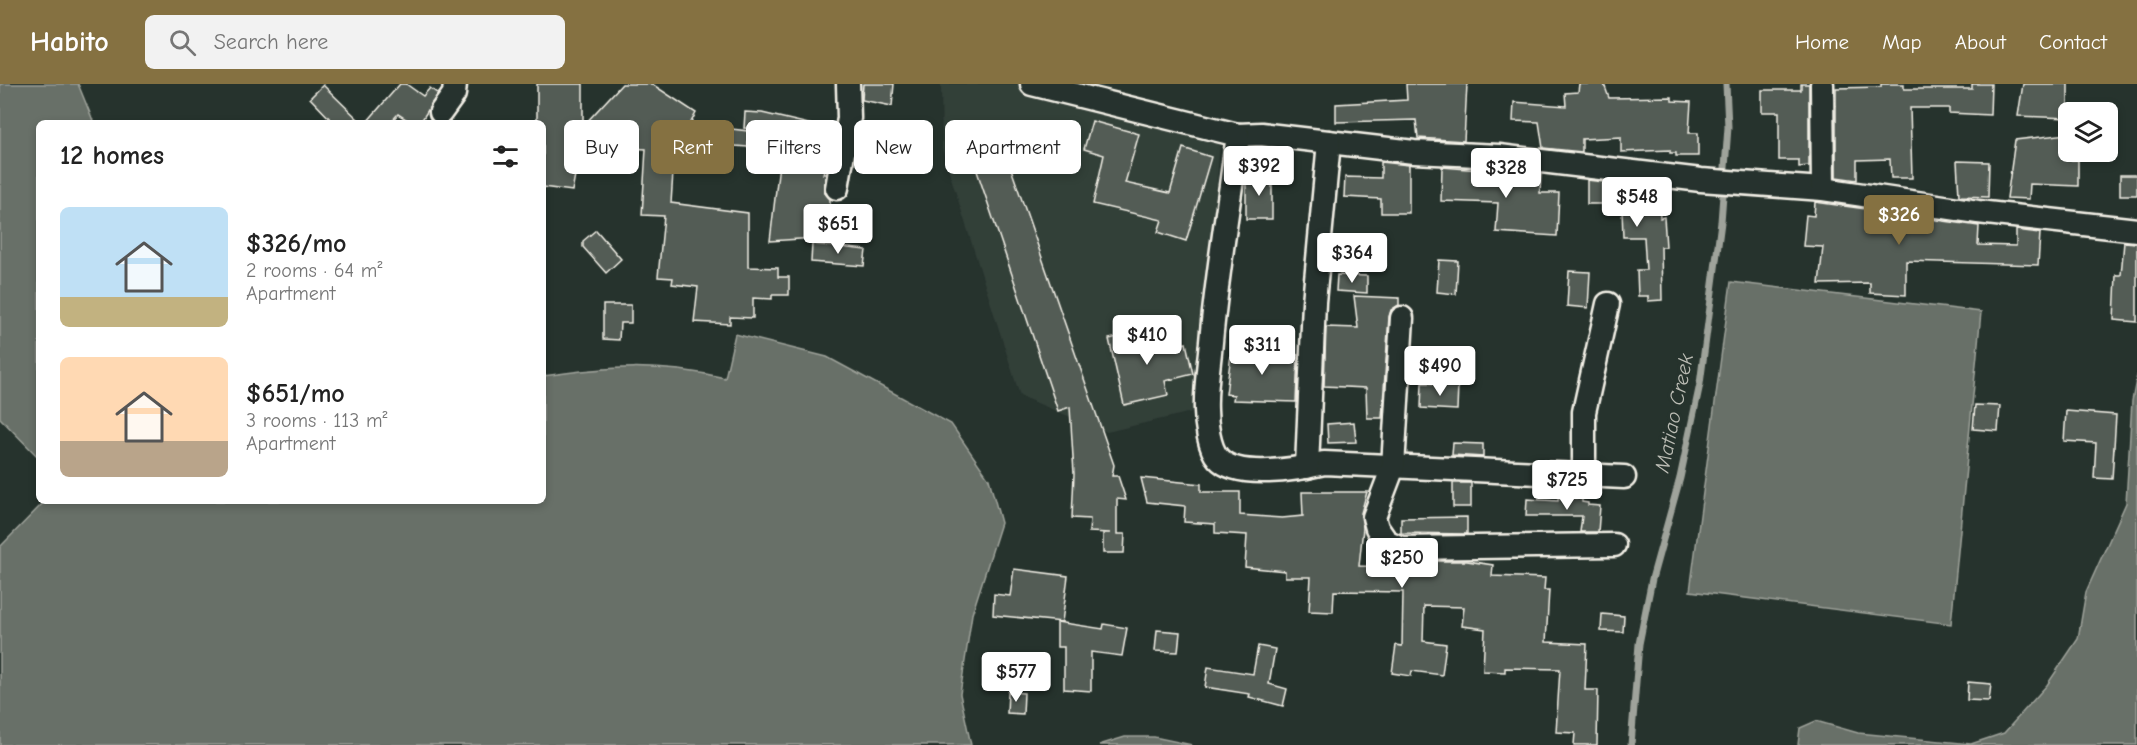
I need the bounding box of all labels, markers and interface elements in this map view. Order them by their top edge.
search box [145,15,565,69]
text: Habito [30,26,109,58]
icon: search [166,26,199,59]
text: Search here [214,29,328,55]
text: Home [1795,30,1849,54]
text: Map [1882,30,1922,54]
text: About [1955,30,2006,54]
text: Contact [2039,30,2107,54]
map controls [2058,102,2118,162]
button: layers [2058,102,2118,162]
chip: Buy [564,120,639,174]
chip: Rent [651,120,734,174]
chip: Filters [746,120,842,174]
chip: New [854,120,933,174]
chip: Apartment [945,120,1081,174]
icon: filters [489,140,522,173]
text: 12 homes [60,141,164,171]
pin: $392 [1223,146,1295,197]
pin: $328 [1470,148,1542,199]
text: $392 [1238,154,1280,177]
text: $328 [1485,156,1527,179]
pin: $548 [1601,177,1673,228]
text: $548 [1616,185,1658,208]
pin: $326 [1863,195,1935,246]
text: $326 [1878,203,1920,226]
pin: $651 [802,204,874,255]
text: $651 [818,212,858,235]
text: $326/mo [246,229,347,259]
icon: home [108,231,180,303]
pin: $364 [1316,233,1388,284]
text: $364 [1331,241,1373,264]
text: 2 rooms · 64 m² [246,259,382,282]
text: Apartment [246,282,336,305]
pin: $410 [1111,315,1183,366]
text: $410 [1127,323,1167,346]
pin: $311 [1226,325,1298,376]
text: $311 [1243,333,1281,356]
pin: $490 [1404,346,1476,397]
water label: Matiao Creek [1650,351,1698,475]
text: $490 [1418,354,1462,377]
text: $651/mo [246,379,345,409]
icon: home [108,381,180,453]
text: 3 rooms · 113 m² [246,409,387,432]
text: Apartment [246,432,336,455]
pin: $725 [1531,460,1603,511]
text: $725 [1546,468,1588,491]
pin: $250 [1366,538,1438,589]
text: $250 [1380,546,1424,569]
pin: $577 [980,652,1052,703]
text: $577 [996,660,1036,683]

